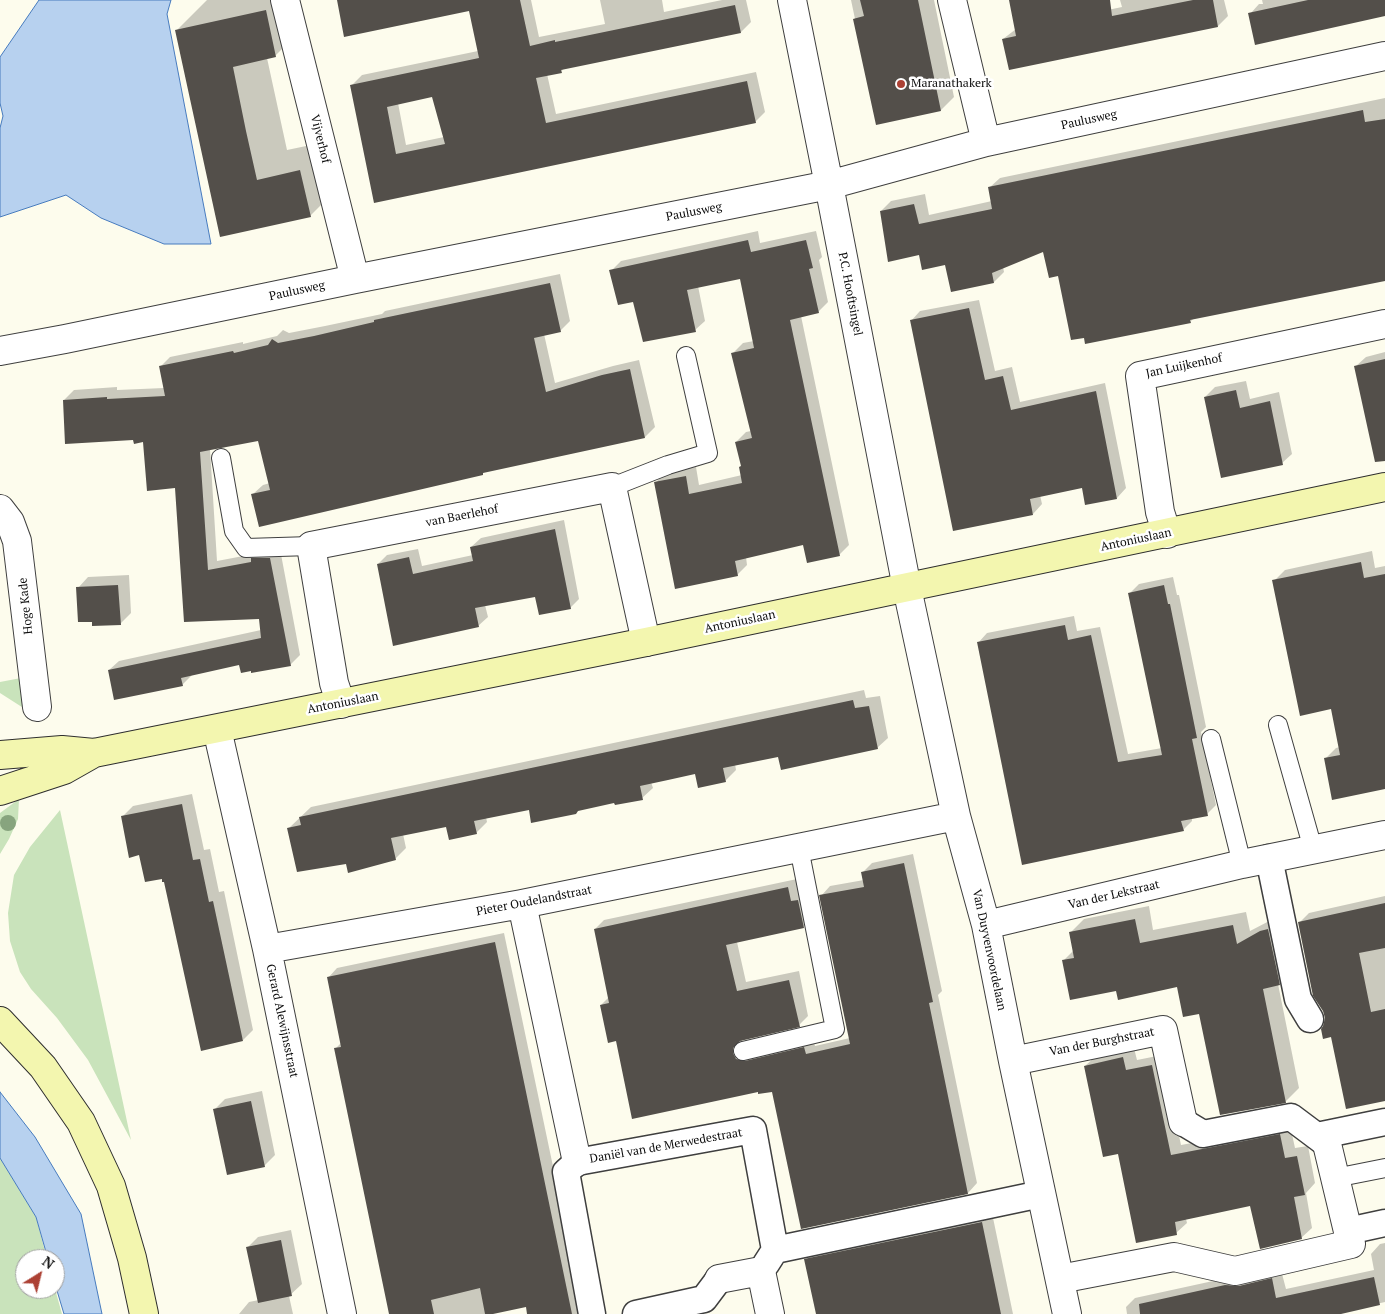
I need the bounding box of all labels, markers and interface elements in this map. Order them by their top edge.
place label: Maranathakerk [911,77,992,91]
marker: Maranathakerk [895,78,907,90]
street label: Paulusweg [1060,107,1118,133]
street label: Vijverhof [307,113,333,165]
street label: Paulusweg [665,200,723,224]
street label: P.C. Hooftsingel [835,251,865,337]
street label: Paulusweg [268,278,326,304]
street label: Jan Luijkenhof [1144,351,1224,381]
street label: van Baerlehof [424,502,500,530]
street label: Antoniuslaan [1099,525,1173,555]
street label: Hoge Kade [16,577,36,635]
street label: Antoniuslaan [703,607,777,637]
street label: Antoniuslaan [306,689,380,717]
street label: Van der Lekstraat [1067,878,1161,912]
street label: Pieter Oudelandstraat [475,883,593,919]
street label: Van Duyvenvoordelaan [969,888,1009,1012]
street label: Gerard Alewijnsstraat [263,963,301,1079]
street label: Van der Burghstraat [1048,1025,1156,1059]
street label: Daniël van de Merwedestraat [588,1125,744,1167]
north arrow [15,1249,65,1299]
text: N [39,1251,58,1273]

